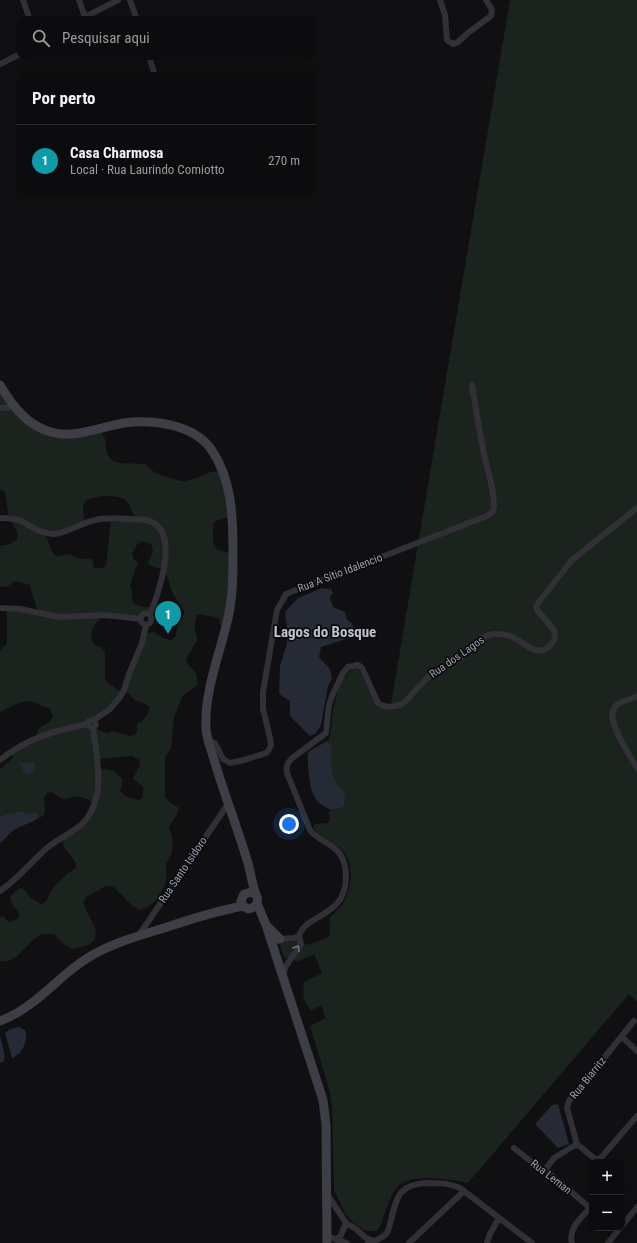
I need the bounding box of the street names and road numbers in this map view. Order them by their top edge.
street label: Rua A Sítio Idalencio [296,551,385,595]
street label: Rua dos Lagos [427,633,487,681]
street label: Rua Santo Isidoro [156,834,210,905]
street label: Rua Biarritz [567,1054,609,1102]
street label: Rua Leman [528,1157,574,1197]

